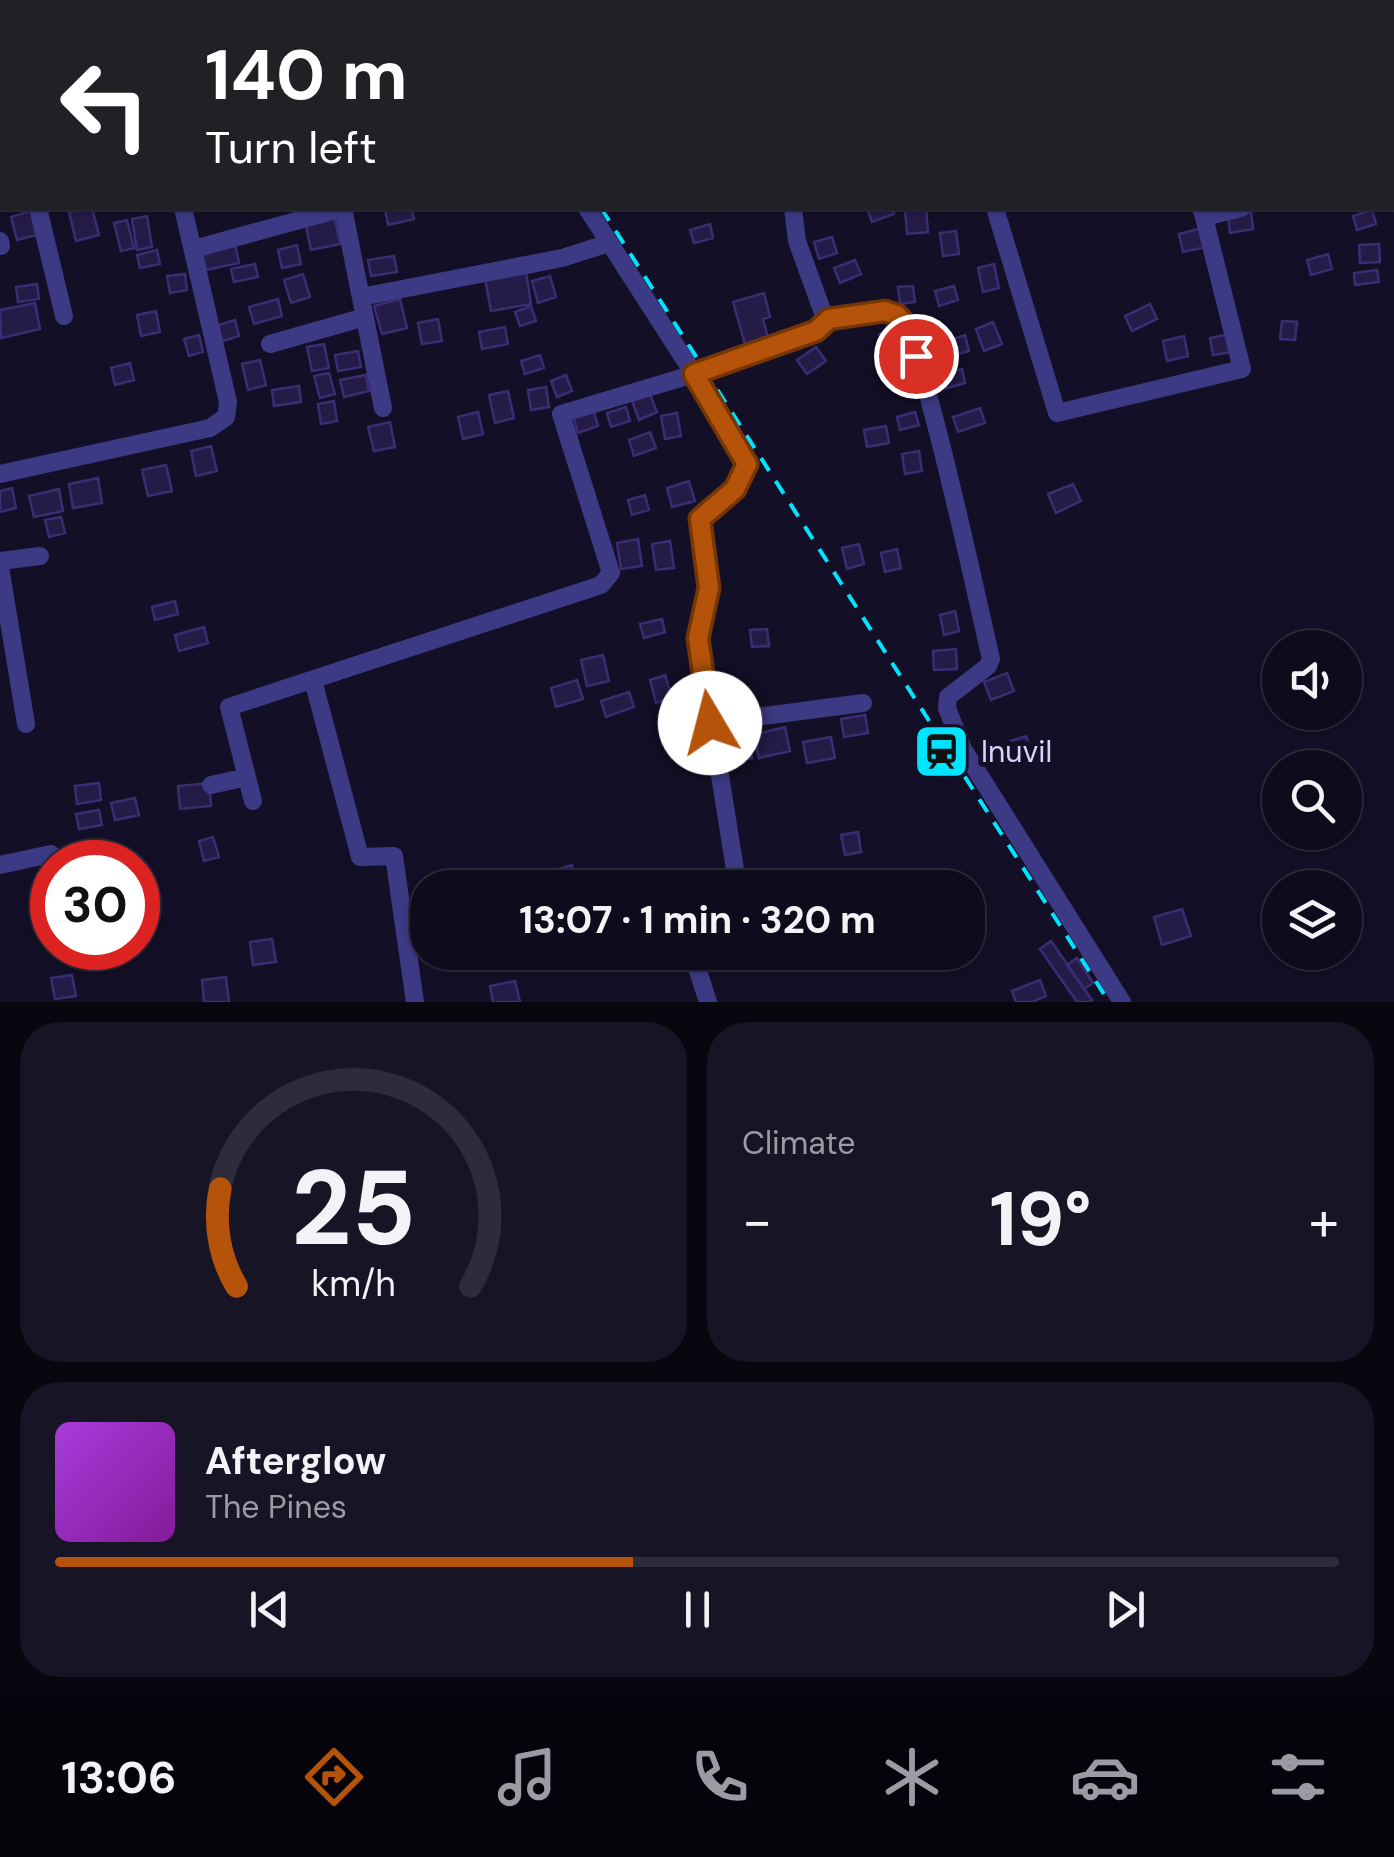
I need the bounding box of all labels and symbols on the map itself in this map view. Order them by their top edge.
pin [874,314,959,399]
position arrow [658,671,762,775]
station icon: Inuvil [912,722,972,782]
place label: Inuvil [981,732,1052,771]
speed limit sign: 30 [30,840,160,970]

